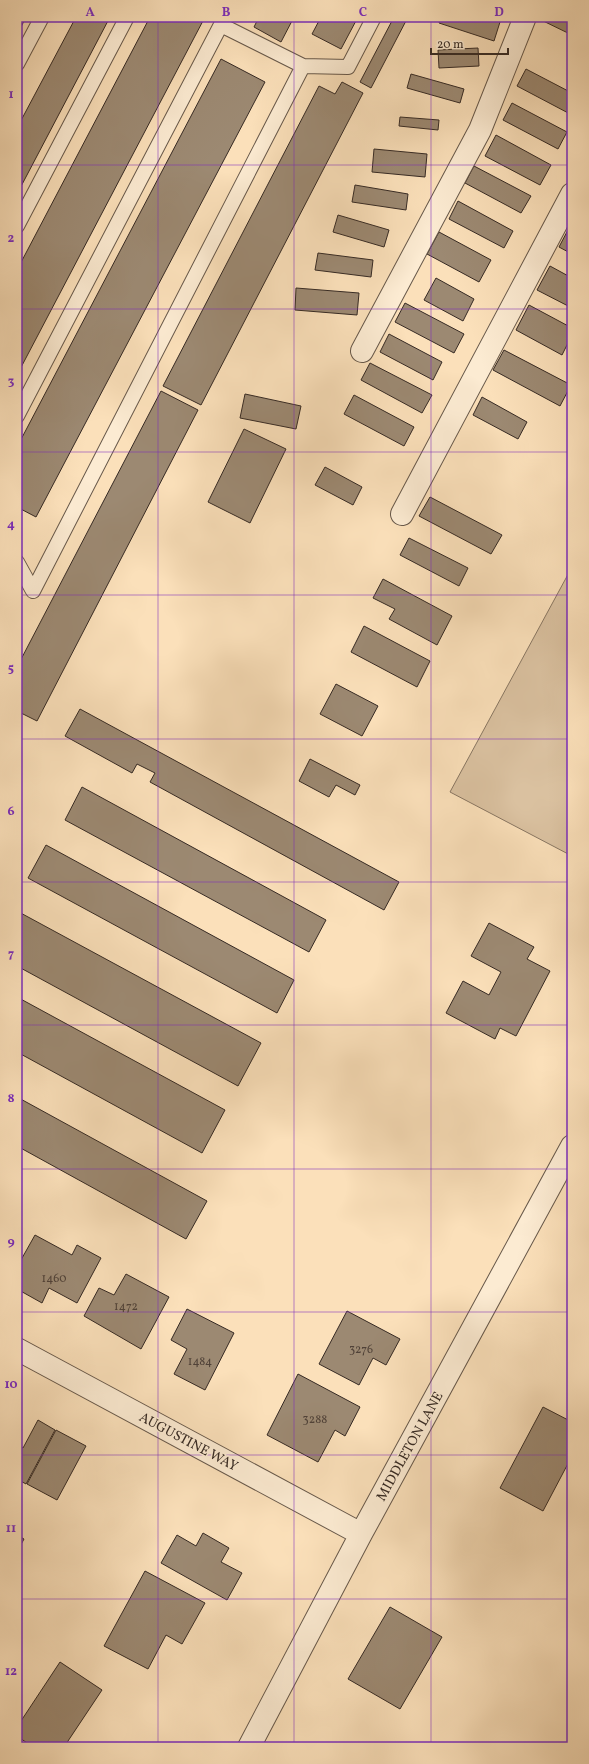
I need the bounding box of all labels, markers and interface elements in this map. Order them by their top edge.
text: A [85,4,95,22]
text: B [222,4,231,22]
text: C [359,4,367,22]
text: D [494,4,504,22]
scale bar [431,30,508,56]
text: 20 m [437,37,464,53]
text: 1 [8,86,14,104]
text: 2 [8,230,15,248]
text: 3 [8,373,15,391]
text: 4 [7,516,15,534]
text: 5 [8,660,14,678]
text: 6 [7,803,15,821]
text: 7 [8,946,14,964]
text: 8 [7,1090,15,1108]
text: 9 [7,1233,15,1251]
house number: 1460 [42,1271,66,1287]
house number: 1472 [114,1299,138,1315]
house number: 3276 [349,1342,373,1358]
house number: 1484 [188,1354,212,1370]
text: 10 [4,1376,18,1394]
street label: MIDDLETON LANE [372,1389,448,1505]
street label: AUGUSTINE WAY [135,1408,241,1477]
house number: 3288 [303,1412,327,1428]
text: 11 [6,1520,16,1538]
text: 12 [5,1663,17,1681]

